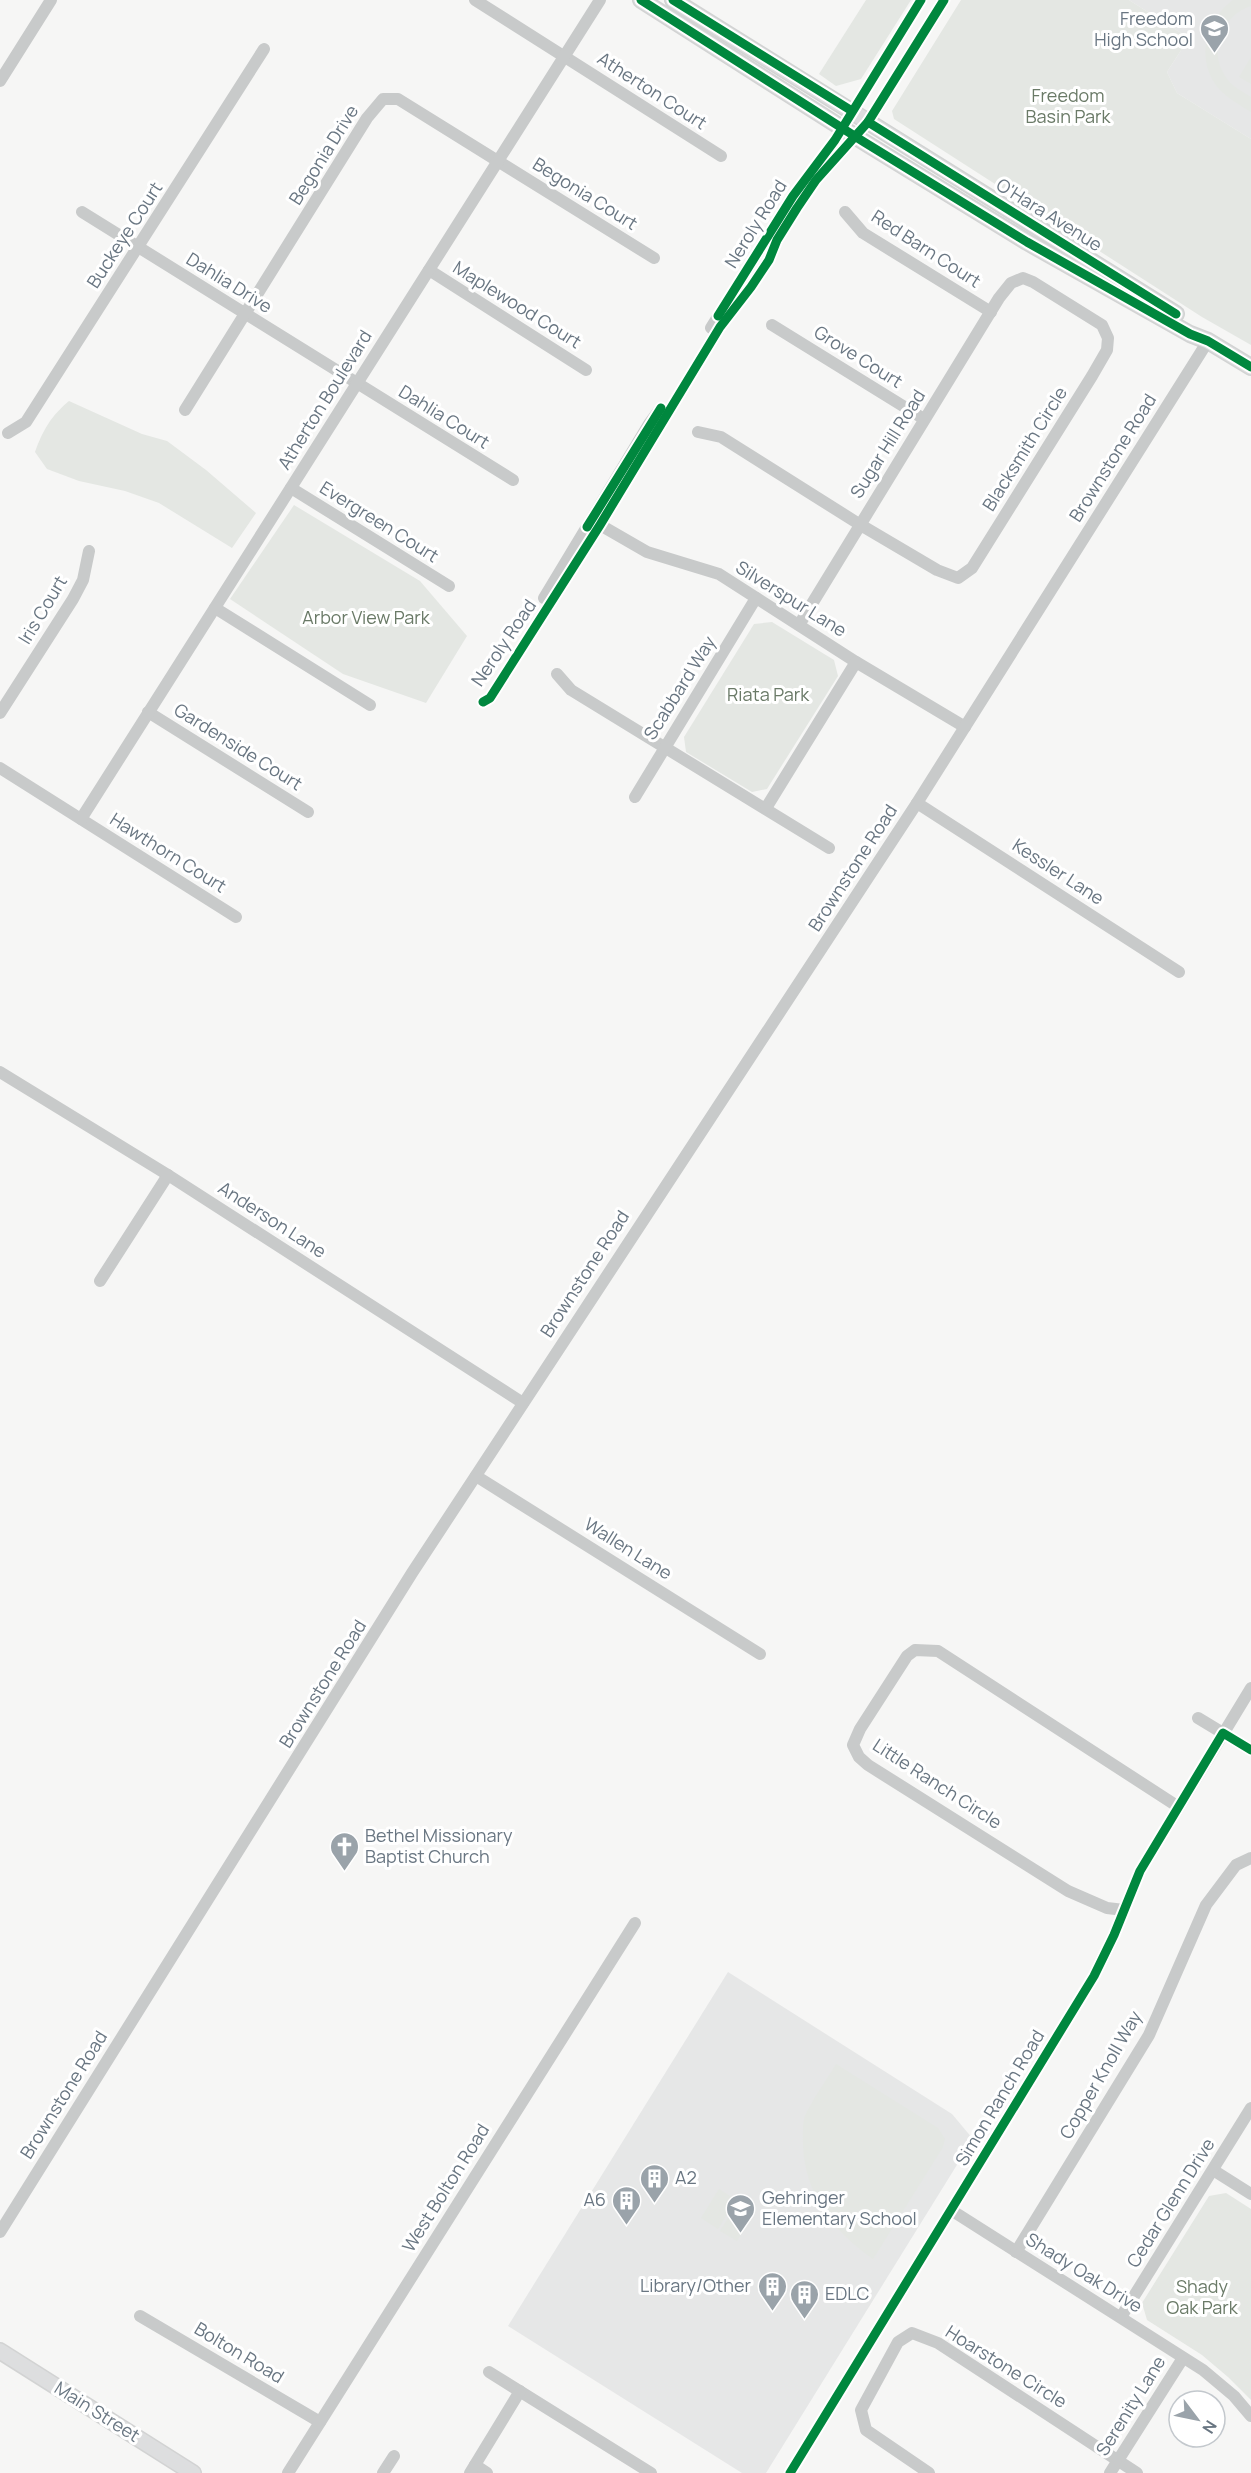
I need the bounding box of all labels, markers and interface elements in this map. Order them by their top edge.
place label: Freedom High School [1094,6,1193,51]
school or university icon: Freedom High School [1198,13,1230,55]
street label: Atherton Court [593,46,712,134]
park label: Freedom Basin Park [1026,83,1111,128]
street label: Begonia Drive [283,100,363,209]
street label: Begonia Court [529,151,642,235]
street label: O'Hara Avenue [992,172,1107,256]
street label: Neroly Road [719,175,792,272]
street label: Buckeye Court [81,177,167,292]
street label: Red Barn Court [867,204,986,293]
street label: Dahlia Drive [182,246,277,318]
street label: Maplewood Court [449,255,586,353]
street label: Grove Court [810,319,907,393]
street label: Atherton Boulevard [272,325,377,474]
street label: Dahlia Court [395,379,494,454]
street label: Blacksmith Circle [976,382,1072,515]
street label: Sugar Hill Road [844,385,930,502]
street label: Brownstone Road [1063,389,1161,526]
street label: Evergreen Court [316,475,443,567]
street label: Silverspur Lane [732,555,851,642]
street label: Iris Court [12,571,72,648]
street label: Neroly Road [465,594,541,691]
park label: Arbor View Park [302,605,431,629]
street label: Scabbard Way [638,631,721,744]
park label: Riata Park [727,682,810,706]
street label: Gardenside Court [170,697,307,795]
street label: Brownstone Road [802,799,902,935]
street label: Hawthorn Court [106,807,231,898]
street label: Kessler Lane [1008,833,1109,910]
street label: Anderson Lane [214,1175,331,1263]
street label: Brownstone Road [534,1205,634,1341]
street label: Wallen Lane [580,1512,677,1585]
street label: Brownstone Road [273,1615,371,1752]
street label: Little Ranch Circle [868,1732,1007,1834]
place label: Bethel Missionary Baptist Church [365,1823,513,1868]
church icon: Bethel Missionary Baptist Church [328,1830,360,1872]
street label: Copper Knoll Way [1054,2006,1147,2143]
street label: Simon Ranch Road [949,2025,1049,2170]
street label: Brownstone Road [14,2026,112,2163]
street label: West Bolton Road [396,2119,494,2256]
street label: Cedar Glenn Drive [1121,2133,1220,2272]
building icon: A2 [638,2162,670,2204]
place label: A2 [675,2165,697,2189]
building icon: A6 [611,2184,643,2226]
place label: Gehringer Elementary School [762,2185,917,2230]
place label: A6 [583,2187,606,2211]
school or university icon: Gehringer Elementary School [725,2192,757,2234]
street label: Shady Oak Drive [1022,2227,1147,2318]
building icon: Library/Other [756,2270,788,2312]
place label: Library/Other [640,2273,752,2297]
park label: Shady Oak Park [1166,2274,1239,2319]
building icon: EDLC [788,2278,820,2320]
place label: EDLC [825,2281,870,2305]
street label: Bolton Road [190,2316,289,2388]
street label: Hoarstone Circle [941,2319,1072,2413]
street label: Serenity Lane [1090,2351,1170,2460]
street label: Main Street [50,2375,145,2447]
north arrow [1167,2389,1227,2449]
text: N [1197,2416,1222,2438]

